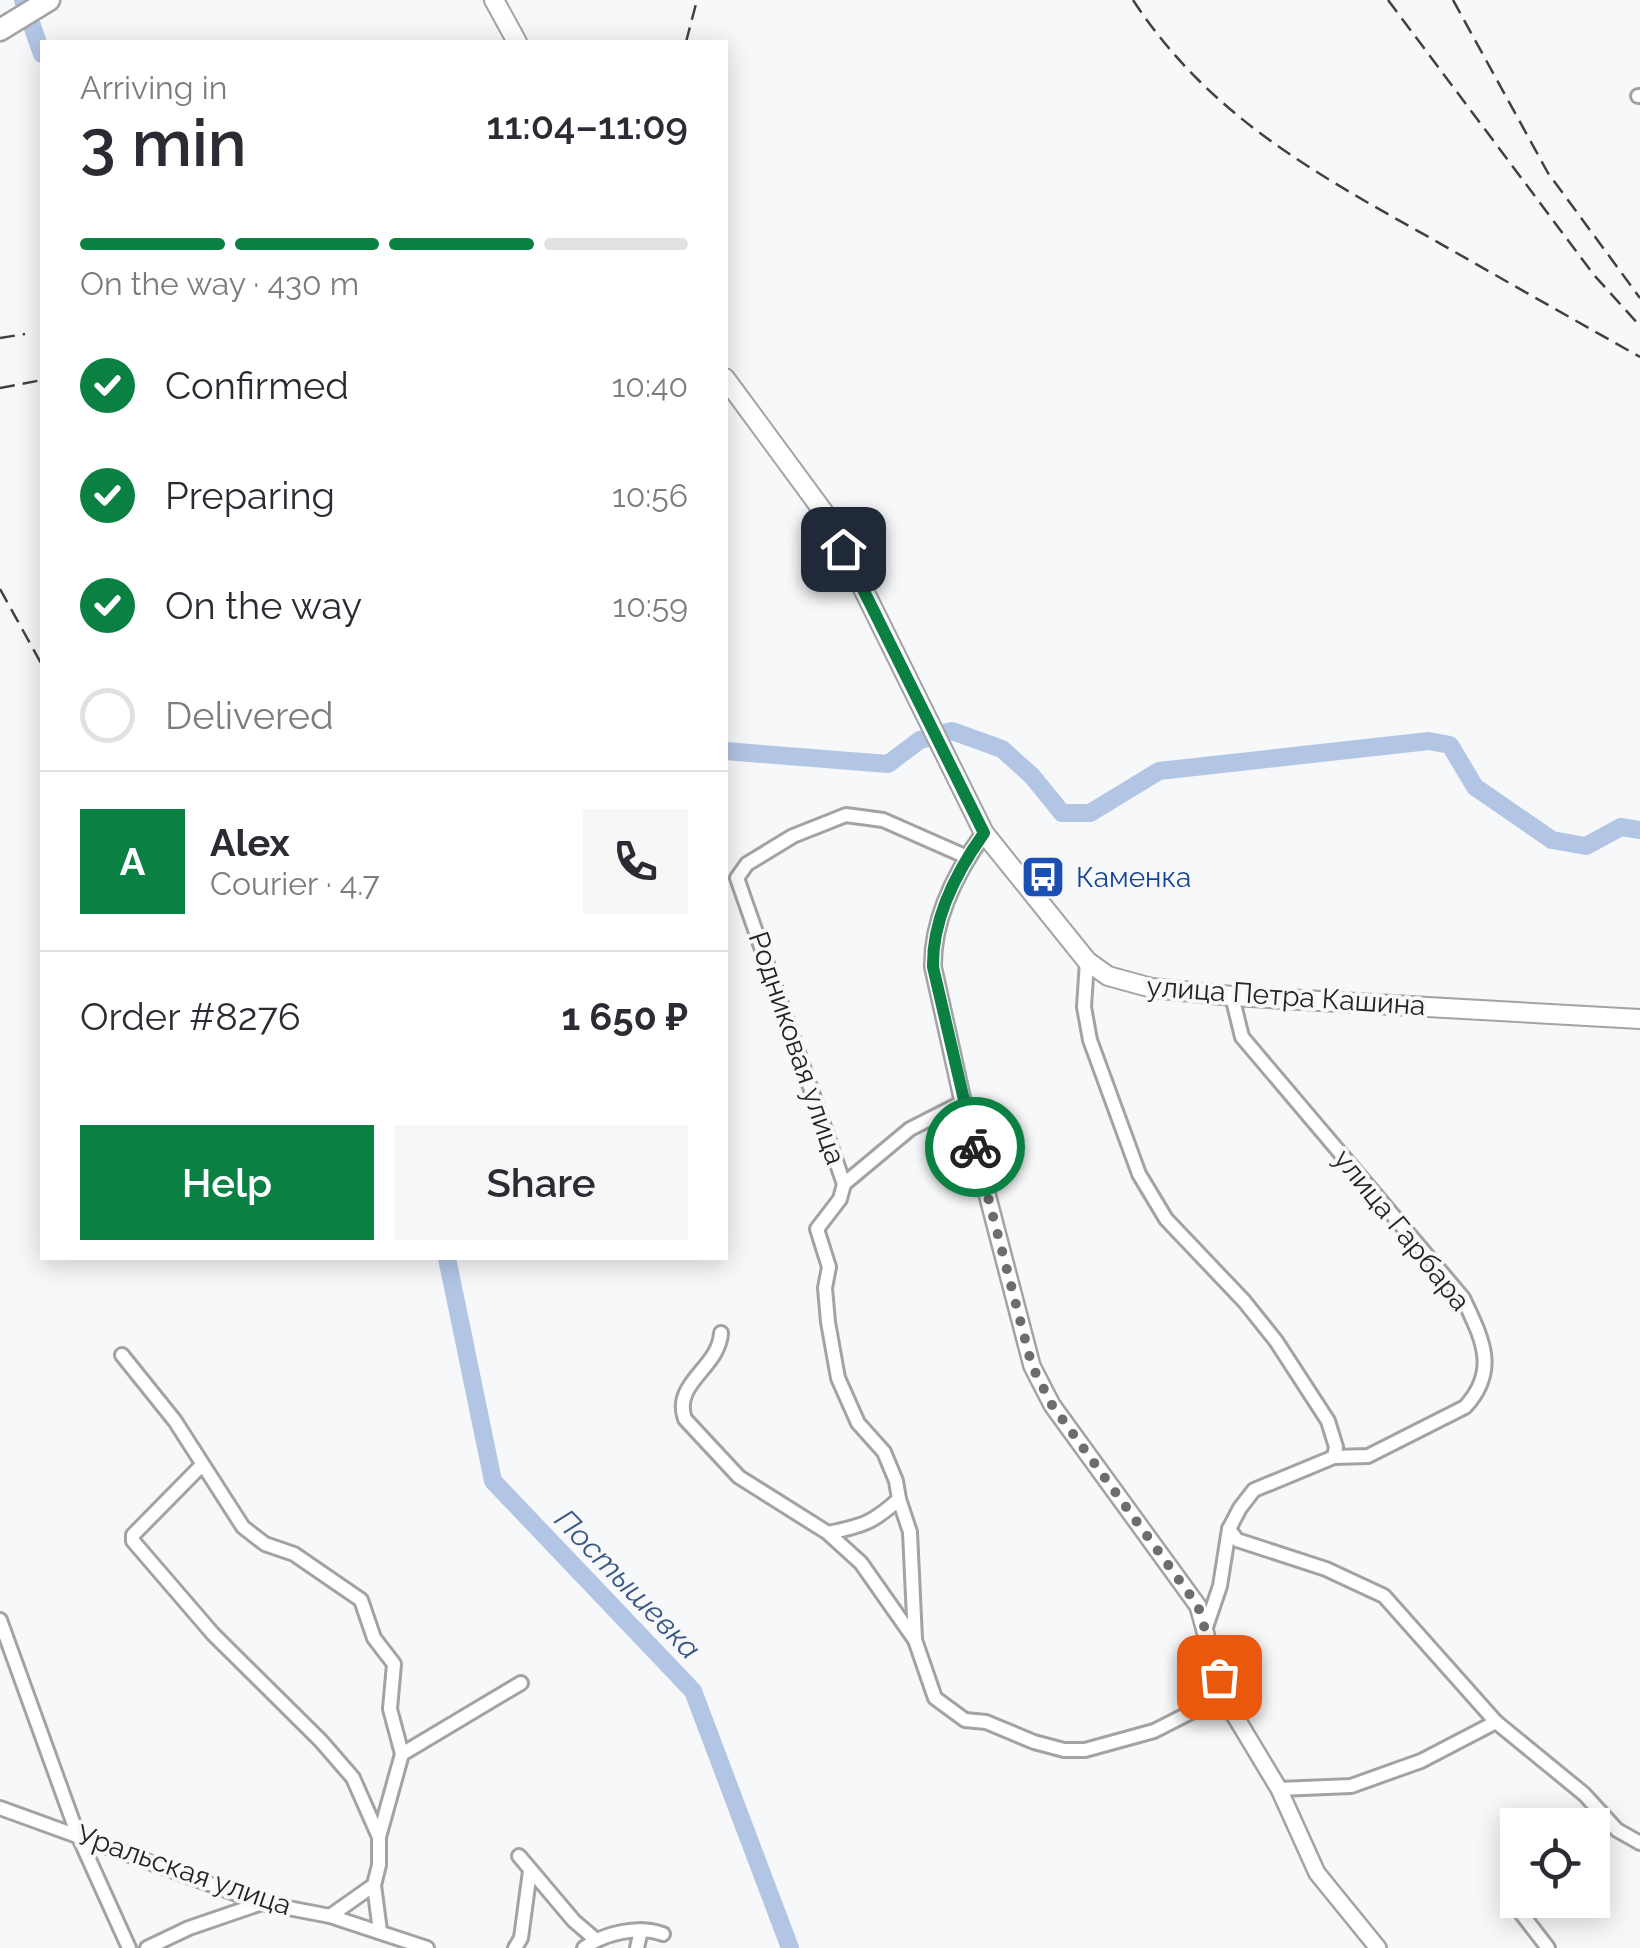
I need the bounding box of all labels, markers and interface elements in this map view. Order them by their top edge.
text: Arriving in [80,69,227,106]
text: 11:04–11:09 [486,103,688,148]
text: 3 min [80,105,247,181]
text: On the way · 430 m [80,265,359,302]
icon: check [80,358,135,413]
text: Confirmed [165,363,349,408]
text: 10:40 [612,367,688,404]
icon: check [80,468,135,523]
text: Preparing [165,473,335,518]
text: 10:56 [612,477,688,514]
pin [801,507,886,592]
icon: home [816,522,871,577]
icon: check [80,578,135,633]
text: On the way [165,583,362,628]
text: 10:59 [613,587,688,624]
text: Delivered [165,693,334,738]
button: phone [583,809,688,914]
text: Alex [210,820,290,865]
text: A [120,839,145,884]
bus stop icon: Каменка [1020,854,1066,900]
place label: Каменка [1076,861,1191,894]
text: Courier · 4.7 [210,865,380,902]
street label: Родниковая улица [742,927,852,1169]
street label: улица Петра Кашина [1145,970,1427,1022]
text: Order #8276 [80,994,301,1039]
text: 1 650 ₽ [561,994,688,1039]
courier [925,1097,1025,1197]
icon: bike [948,1120,1003,1175]
button: Help [80,1125,374,1240]
button: Share [394,1125,688,1240]
street label: улица Гарбара [1327,1143,1477,1317]
water label: Постышевка [548,1502,708,1666]
pin [1177,1635,1262,1720]
icon: bag [1192,1650,1247,1705]
map controls [1500,1808,1610,1918]
button: locate [1500,1808,1610,1918]
street label: Уральская улица [72,1818,296,1922]

